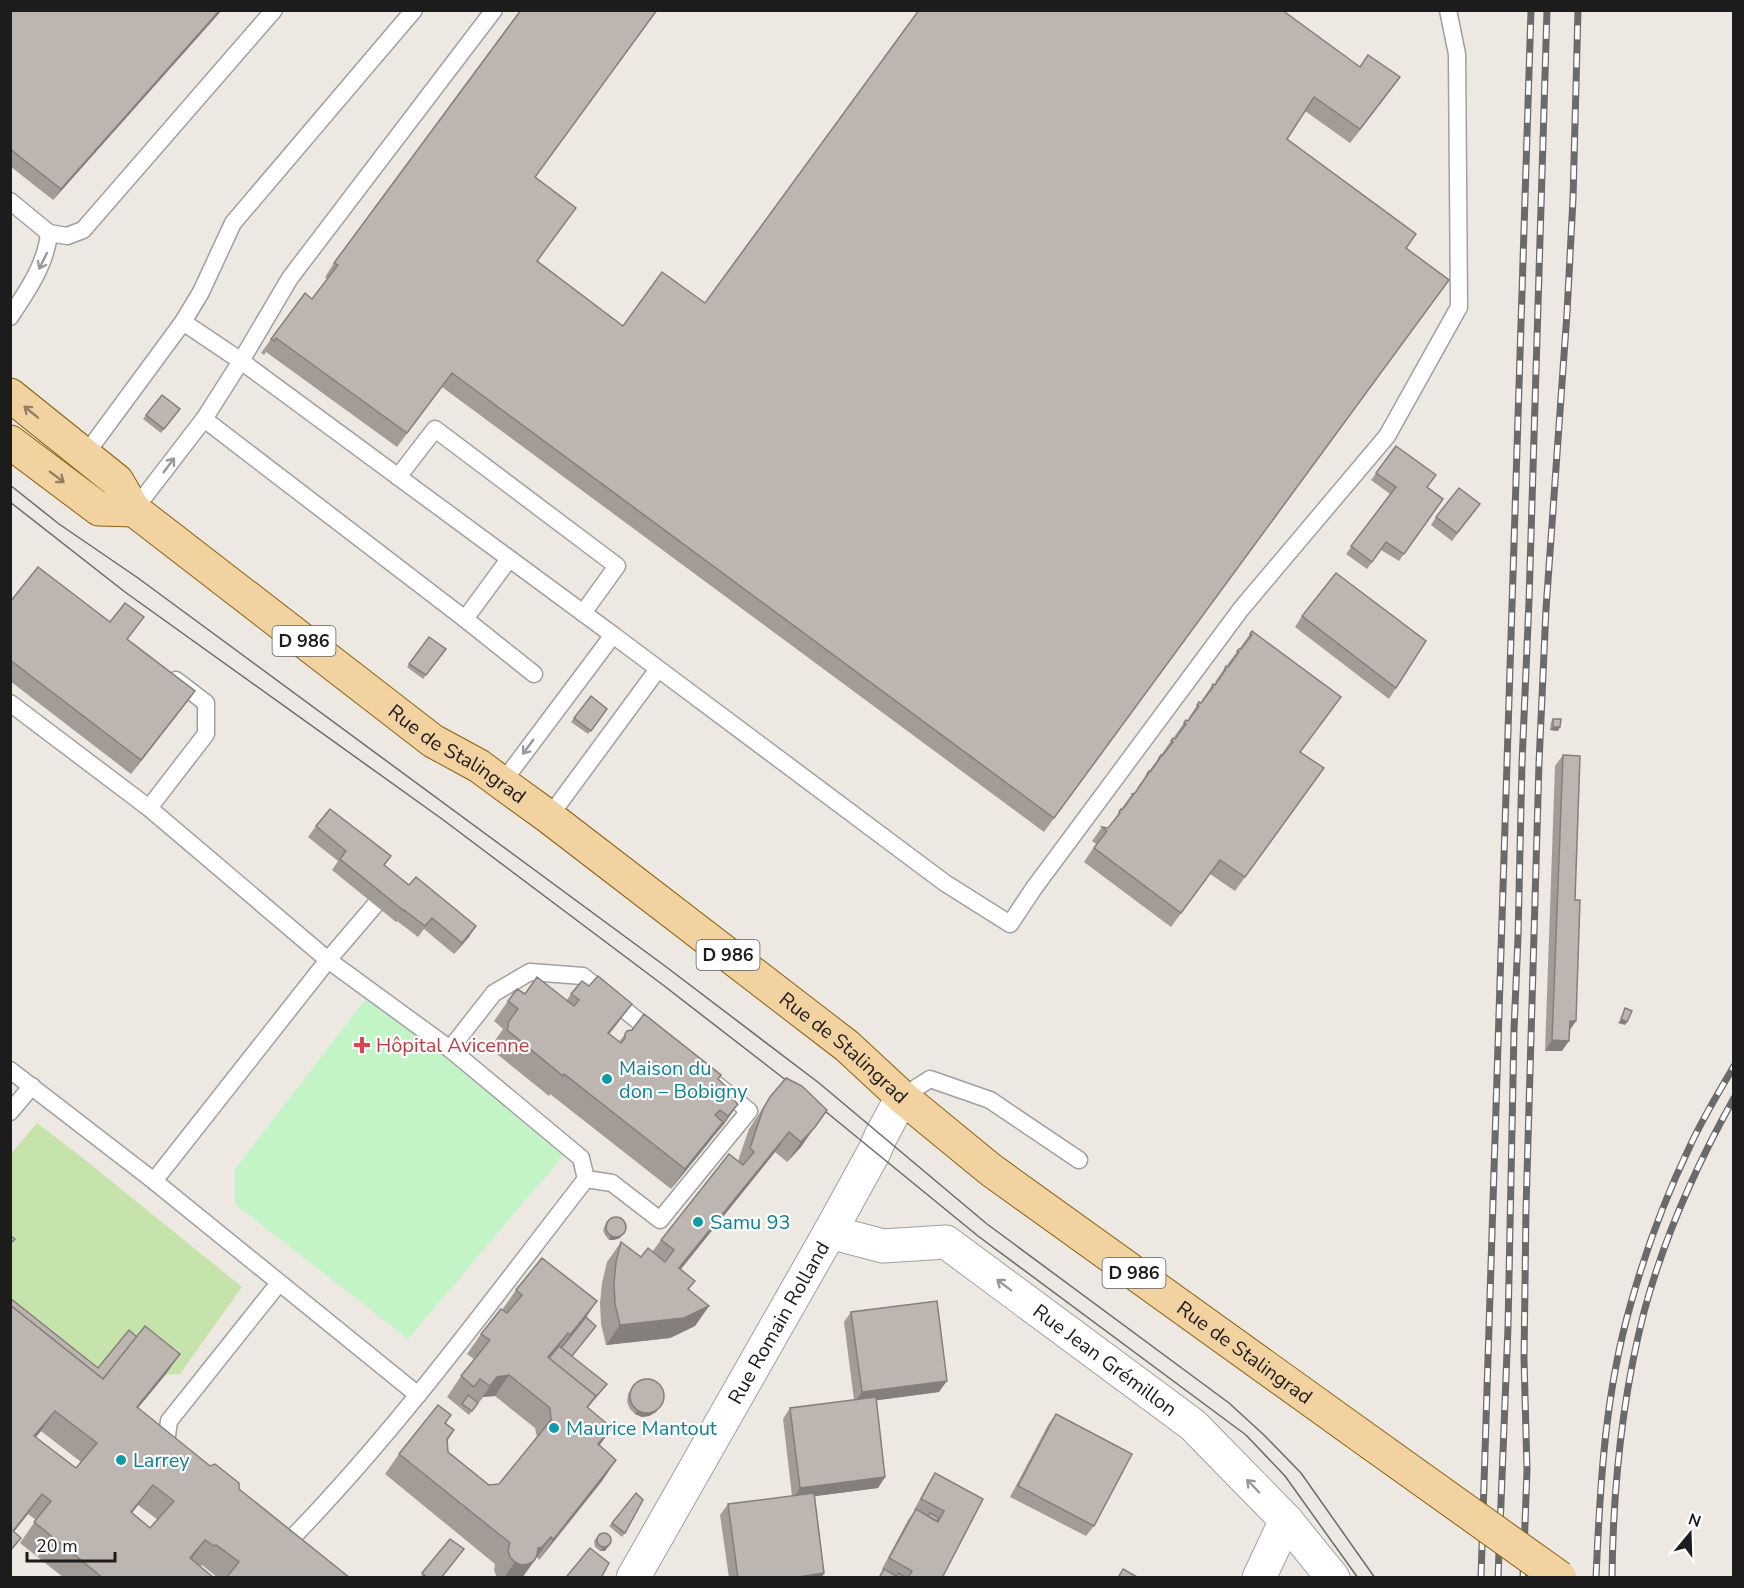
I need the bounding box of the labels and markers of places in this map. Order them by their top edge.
place label: Hôpital Avicenne [376,1032,529,1059]
marker: Hôpital Avicenne [353,1036,371,1054]
place label: Maison du don – Bobigny [619,1055,748,1105]
marker: Maison du don – Bobigny [600,1072,614,1086]
place label: Samu 93 [710,1209,790,1236]
marker: Samu 93 [691,1215,705,1229]
place label: Maurice Mantout [566,1415,718,1442]
marker: Maurice Mantout [547,1421,561,1435]
place label: Larrey [133,1447,190,1474]
marker: Larrey [114,1453,128,1467]

